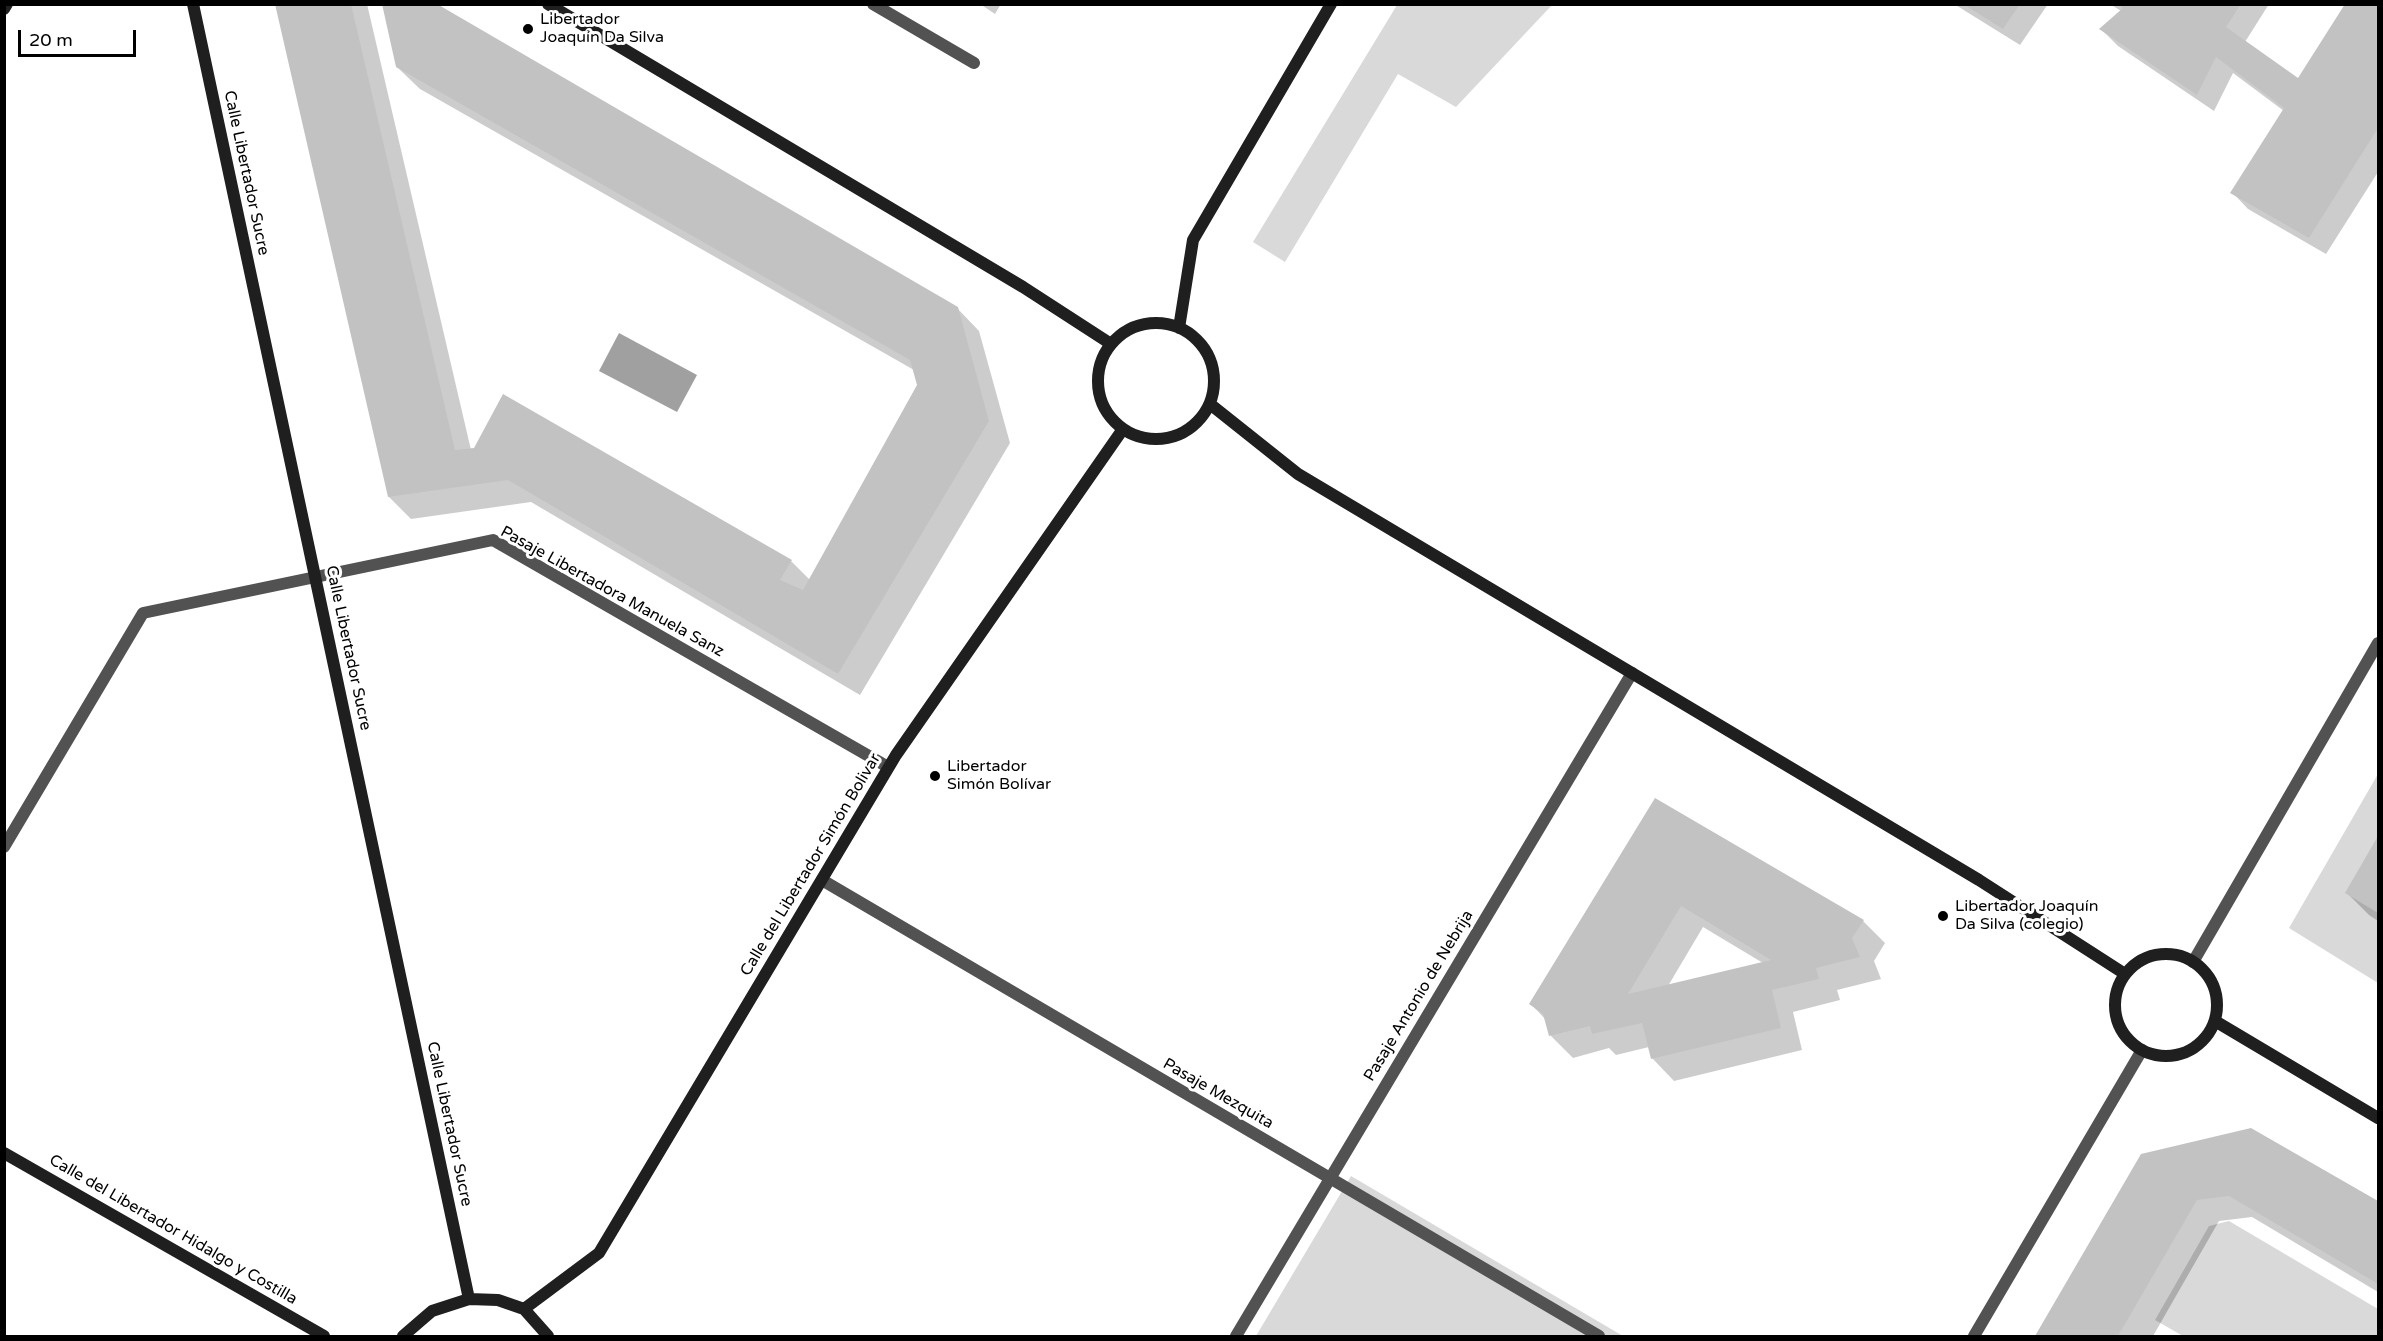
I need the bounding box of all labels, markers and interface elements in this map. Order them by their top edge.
place label: Libertador Joaquín Da Silva [540,10,664,48]
scale bar [21,18,140,56]
marker: Libertador Joaquín Da Silva [521,22,535,36]
text: 20 m [29,29,73,51]
street label: Calle Libertador Sucre [219,89,273,257]
street label: Pasaje Libertadora Manuela Sanz [497,522,727,662]
street label: Calle Libertador Sucre [321,564,375,732]
street label: Calle del Libertador Simón Bolivar [737,750,885,980]
place label: Libertador Simón Bolívar [947,757,1051,795]
marker: Libertador Simón Bolívar [928,769,942,783]
place label: Libertador Joaquín Da Silva (colegio) [1955,897,2098,935]
street label: Pasaje Antonio de Nebrija [1360,907,1478,1085]
marker: Libertador Joaquín Da Silva (colegio) [1936,909,1950,923]
street label: Calle Libertador Sucre [422,1040,476,1208]
street label: Pasaje Mezquita [1159,1055,1277,1133]
street label: Calle del Libertador Hidalgo y Costilla [46,1151,300,1309]

